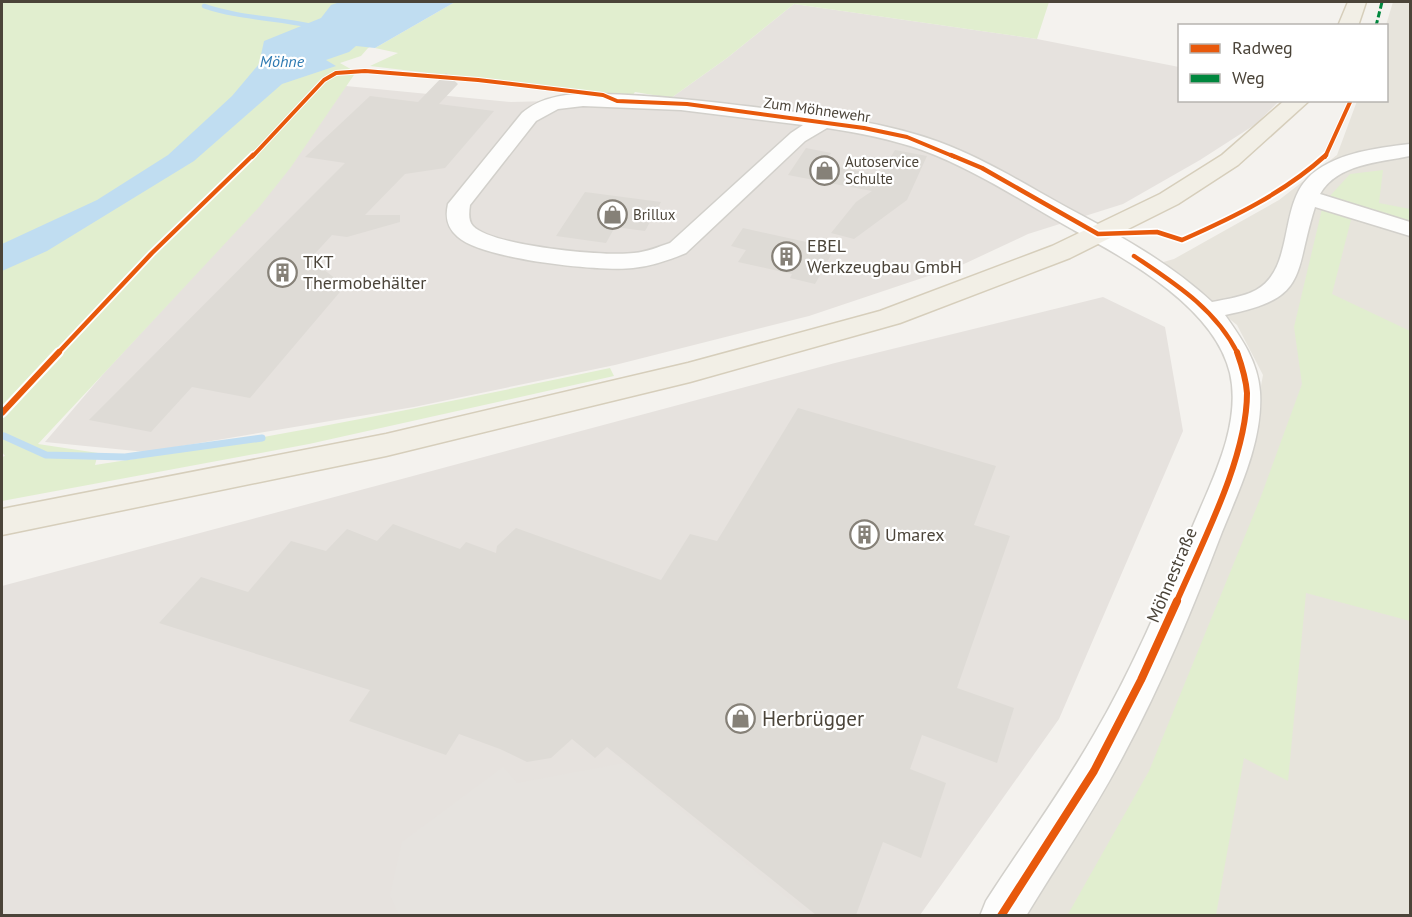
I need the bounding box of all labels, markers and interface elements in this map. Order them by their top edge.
legend [1178,24,1388,102]
text: Radweg [1232,36,1293,59]
water label: Möhne [260,51,305,71]
text: Weg [1232,66,1265,89]
street label: Zum Möhnewehr [762,93,872,126]
place label: Autoservice Schulte [845,152,919,188]
shop icon: Autoservice Schulte [808,155,840,187]
shop icon: Brillux [596,199,628,231]
place label: Brillux [633,205,676,224]
place label: EBEL Werkzeugbau GmbH [807,234,962,278]
building icon: EBEL Werkzeugbau GmbH [770,240,802,272]
place label: TKT Thermobehälter [303,250,426,294]
building icon: TKT Thermobehälter [266,256,298,288]
building icon: Umarex [848,519,880,551]
place label: Umarex [885,523,944,546]
street label: Möhnestraße [1141,524,1202,626]
shop icon: Herbrügger [725,703,757,735]
place label: Herbrügger [762,705,864,732]

